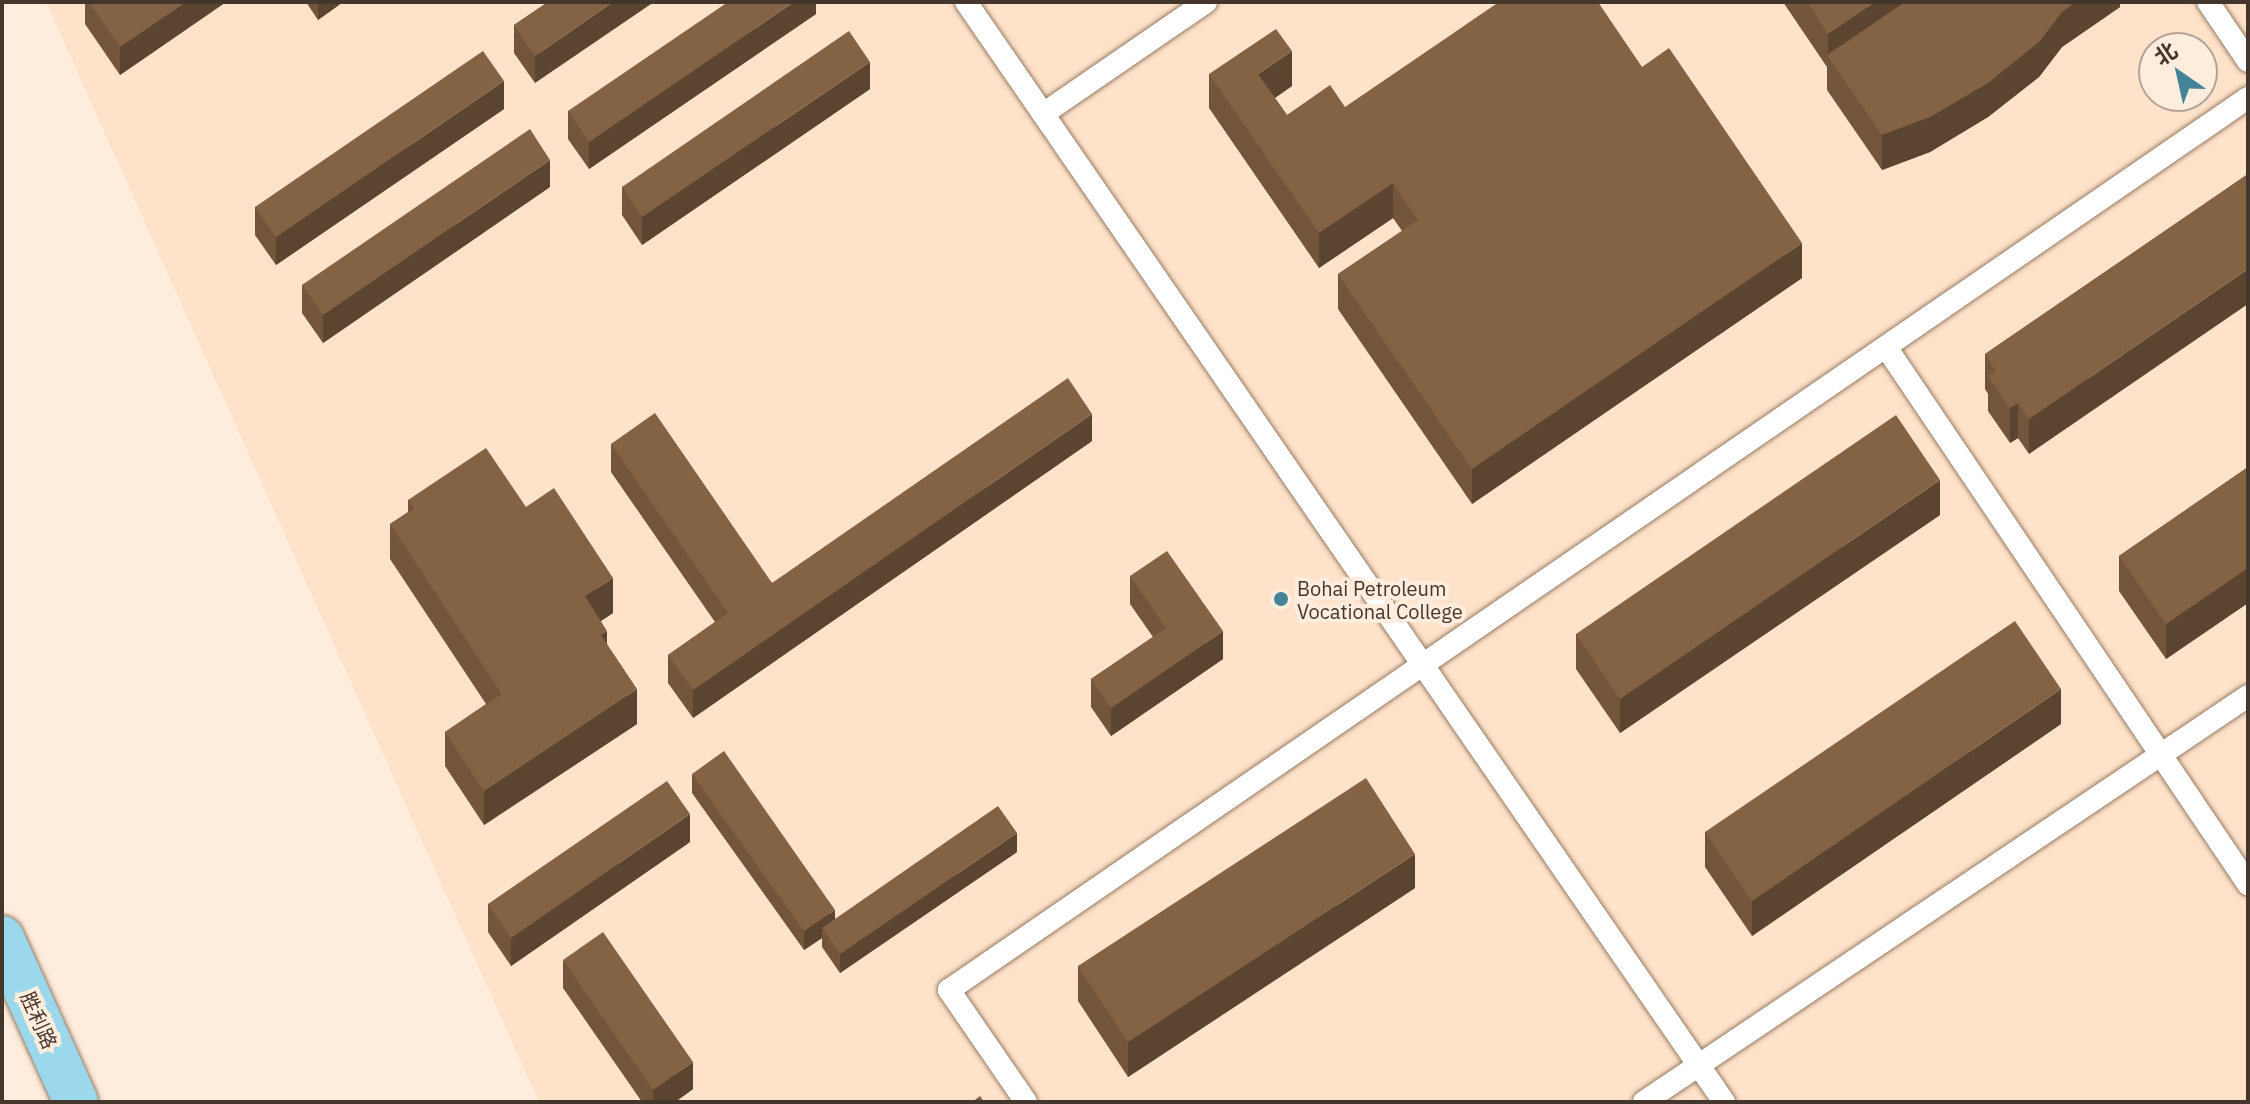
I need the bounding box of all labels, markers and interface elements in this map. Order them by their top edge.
north arrow [2138,32,2218,112]
text: 北 [2148,35,2183,72]
place label: Bohai Petroleum Vocational College [1297,576,1463,623]
marker: Bohai Petroleum Vocational College [1272,590,1290,608]
street label: 胜利路 [16,988,62,1052]

